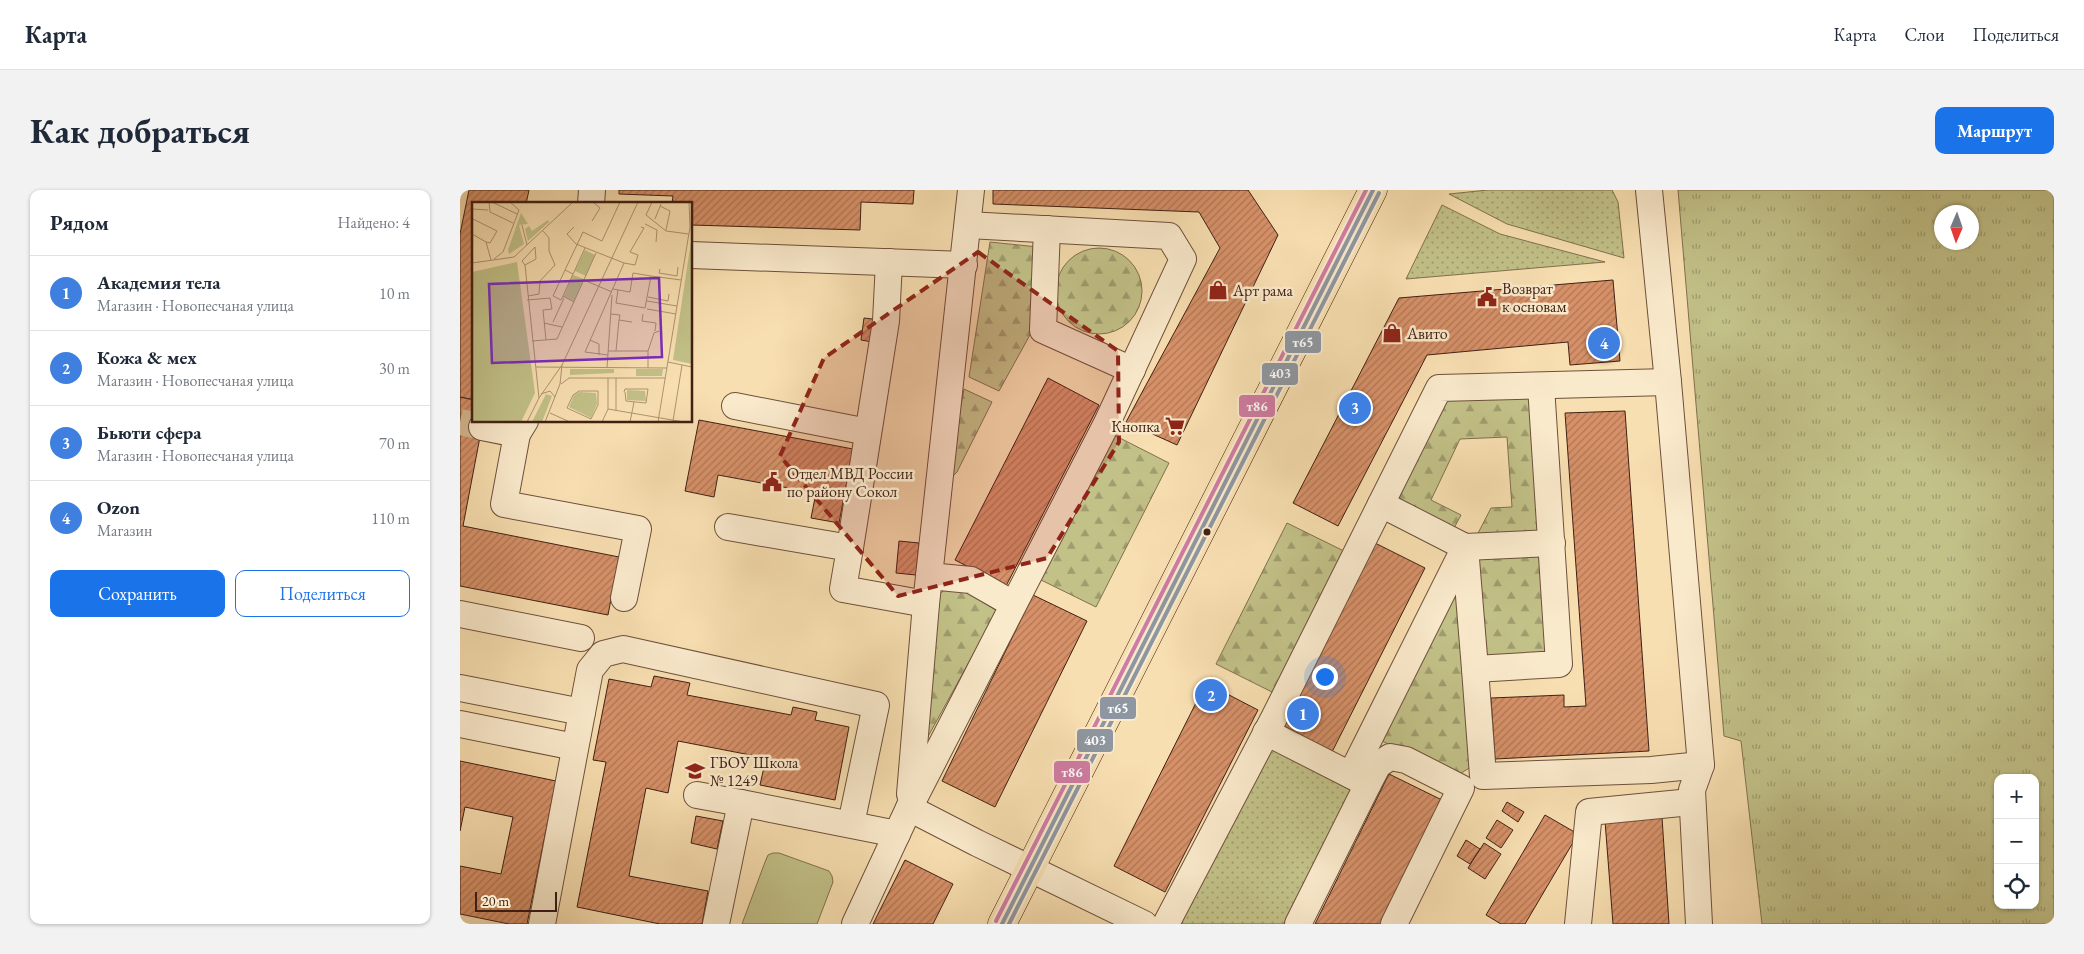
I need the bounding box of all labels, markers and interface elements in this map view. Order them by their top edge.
text: Карта [25,19,87,50]
text: Карта [1834,23,1877,46]
text: Слои [1905,23,1944,46]
text: Поделиться [1972,23,2059,46]
button: Маршрут [1935,107,2054,154]
text: Как добраться [30,108,250,153]
inset map [472,202,692,422]
north arrow [1934,205,1979,250]
text: Рядом [50,209,109,236]
text: Найдено: 4 [338,212,410,233]
text: Академия тела [97,270,221,295]
place label: Возврат к основам [1502,278,1566,317]
shop icon: Арт рама [1207,279,1229,301]
place label: Арт рама [1232,280,1294,301]
text: 1 [62,283,70,304]
text: 10 m [379,283,410,304]
public building icon: Возврат к основам [1476,286,1498,308]
text: Магазин · Новопесчаная улица [97,295,294,316]
shop icon: Авито [1381,322,1403,344]
place label: Авито [1406,323,1448,344]
pin: 4 [1588,324,1620,362]
line badge: т65 [1284,330,1322,354]
text: т65 [1292,333,1314,351]
text: Кожа & мех [97,345,197,370]
text: 2 [62,358,70,379]
text: 30 m [379,358,410,379]
line badge: 403 [1261,362,1299,386]
text: 403 [1269,364,1291,382]
text: Магазин · Новопесчаная улица [97,370,294,391]
pin: 3 [1339,389,1371,427]
line badge: т86 [1238,394,1276,418]
text: т86 [1246,397,1268,415]
supermarket icon: Кнопка [1164,415,1186,437]
place label: Кнопка [1111,416,1161,437]
text: Бьюти сфера [97,420,202,445]
text: 3 [62,433,70,454]
text: 70 m [379,433,410,454]
text: Магазин · Новопесчаная улица [97,445,294,466]
place label: Отдел МВД России по району Сокол [787,463,914,502]
public building icon: Отдел МВД России по району Сокол [761,471,783,493]
text: Ozon [97,495,140,520]
text: 4 [62,508,70,529]
text: 110 m [371,508,410,529]
text: Магазин [97,520,152,541]
unlabelled marker [1202,527,1212,537]
button: Сохранить [50,570,225,617]
button: Поделиться [235,570,410,617]
your location [1312,664,1338,690]
pin: 2 [1195,676,1227,714]
pin: 1 [1287,695,1319,733]
line badge: т65 [1099,696,1137,720]
text: т65 [1107,699,1129,717]
line badge: 403 [1076,728,1114,753]
text: 403 [1084,731,1106,749]
place label: ГБОУ Школа № 1249 [710,752,799,791]
school or university icon: ГБОУ Школа № 1249 [684,760,706,782]
line badge: т86 [1053,760,1091,784]
text: т86 [1061,763,1083,781]
map controls [1994,774,2039,909]
button: + [1994,774,2039,819]
button: − [1994,819,2039,864]
button: locate [1994,864,2039,909]
scale bar [475,889,558,912]
text: 20 m [482,892,509,910]

